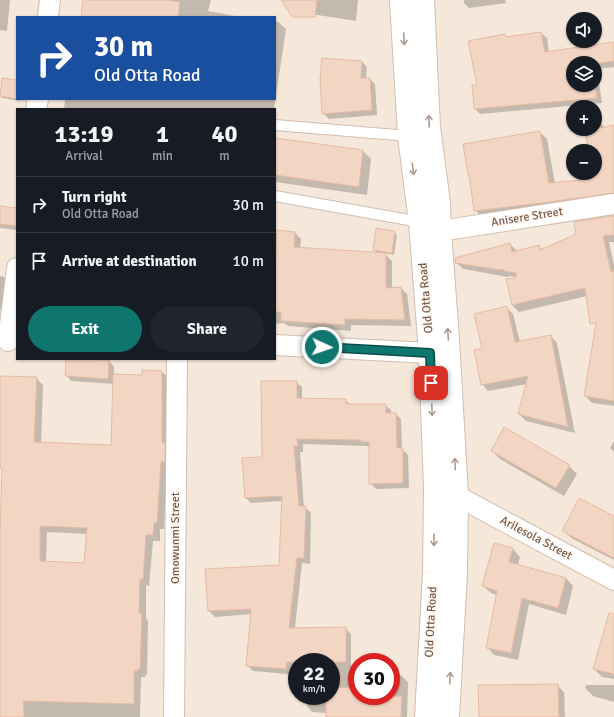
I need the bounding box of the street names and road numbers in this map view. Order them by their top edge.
street label: Anisere Street [490,204,564,230]
street label: Old Otta Road [415,262,437,334]
street label: Omowunmi Street [168,492,183,584]
street label: Arilesola Street [497,513,575,563]
street label: Old Otta Road [422,586,440,658]

